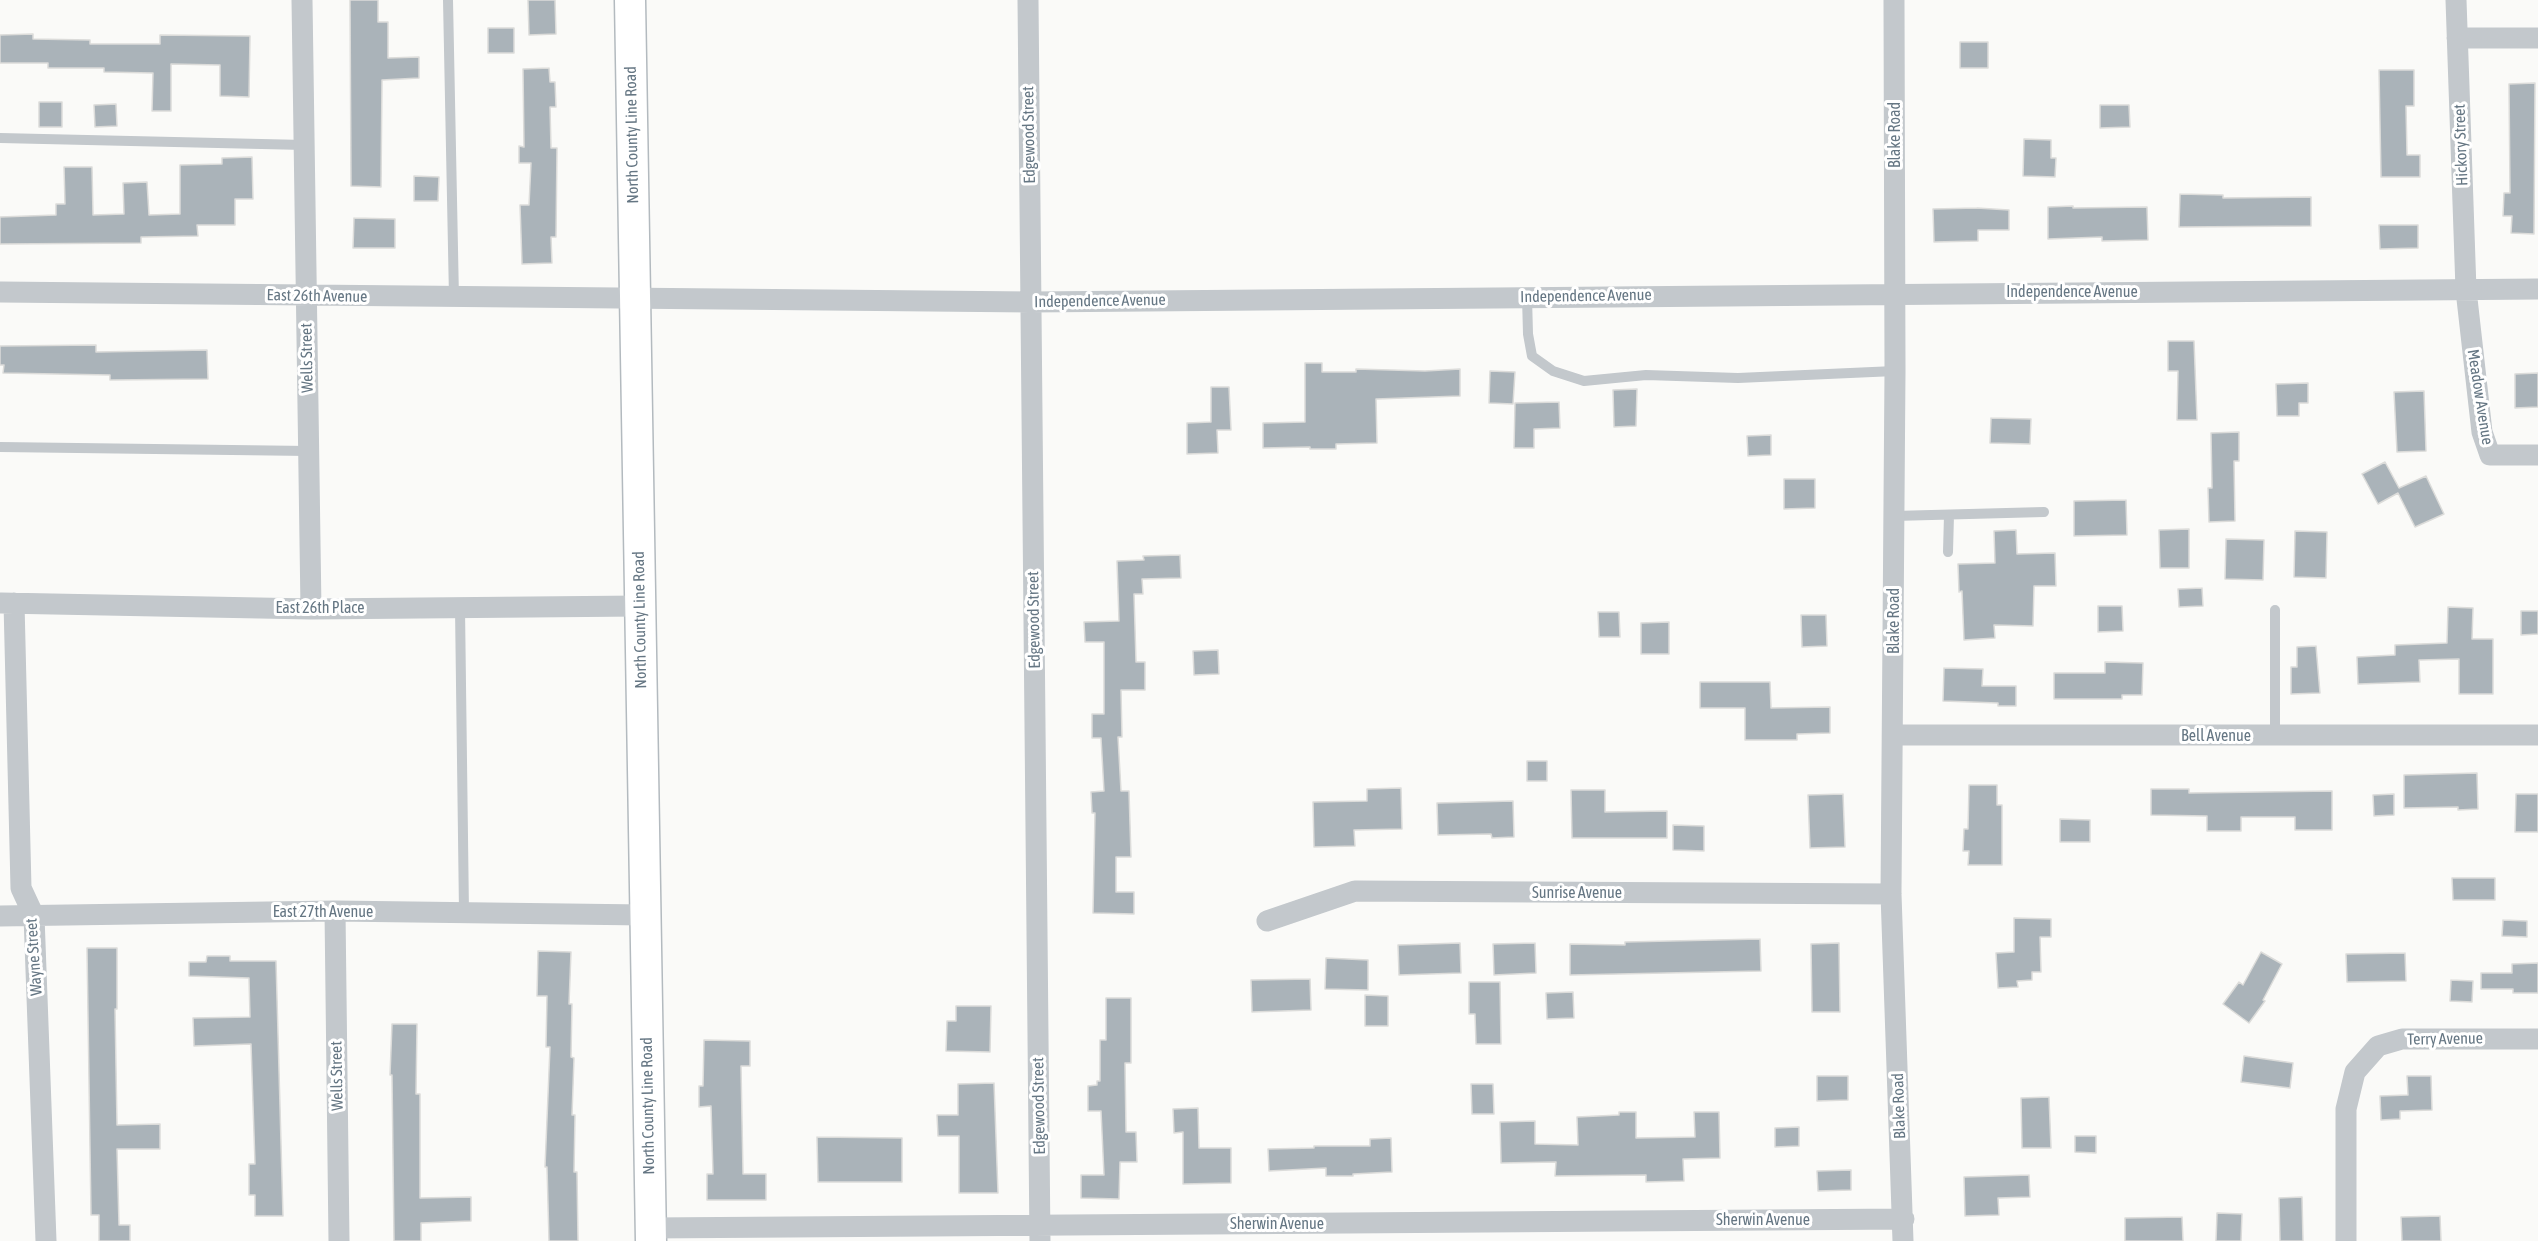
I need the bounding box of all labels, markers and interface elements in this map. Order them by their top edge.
street label: North County Line Road [621,66,643,204]
street label: Edgewood Street [1019,86,1039,184]
street label: Blake Road [1885,102,1905,168]
street label: Hickory Street [2450,104,2472,186]
street label: Independence Avenue [2006,282,2138,302]
street label: Independence Avenue [1520,285,1652,307]
street label: East 26th Avenue [267,286,367,306]
street label: Independence Avenue [1034,290,1166,312]
street label: Wells Street [297,323,317,393]
street label: Meadow Avenue [2463,348,2497,446]
street label: North County Line Road [629,551,651,689]
street label: Edgewood Street [1024,571,1044,669]
street label: Blake Road [1884,588,1904,654]
street label: East 26th Place [275,598,365,618]
street label: Bell Avenue [2181,726,2251,746]
street label: Sunrise Avenue [1532,883,1622,903]
street label: East 27th Avenue [273,902,373,922]
street label: Wayne Street [22,918,46,996]
street label: Terry Avenue [2407,1029,2483,1049]
street label: North County Line Road [637,1037,659,1175]
street label: Wells Street [327,1041,347,1111]
street label: Edgewood Street [1029,1057,1049,1155]
street label: Blake Road [1888,1073,1910,1139]
street label: Sherwin Avenue [1716,1210,1810,1230]
street label: Sherwin Avenue [1230,1214,1324,1234]

